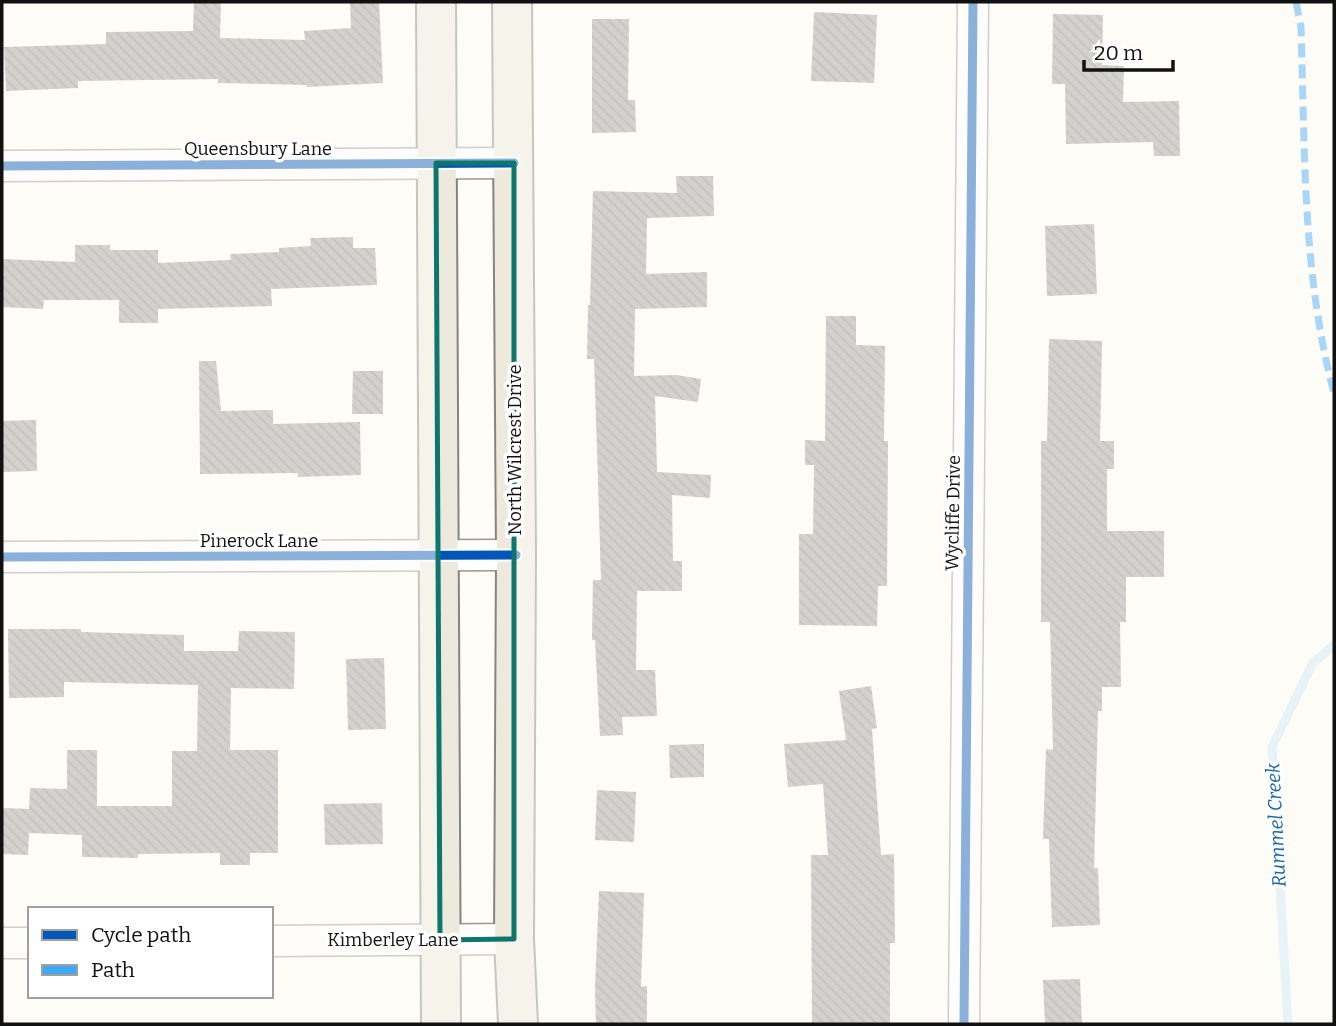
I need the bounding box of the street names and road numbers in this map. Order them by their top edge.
street label: Queensbury Lane [184,138,332,160]
street label: North Wilcrest Drive [504,364,526,536]
street label: Wycliffe Drive [941,455,965,571]
street label: Pinerock Lane [200,530,318,552]
street label: Kimberley Lane [327,929,459,951]

